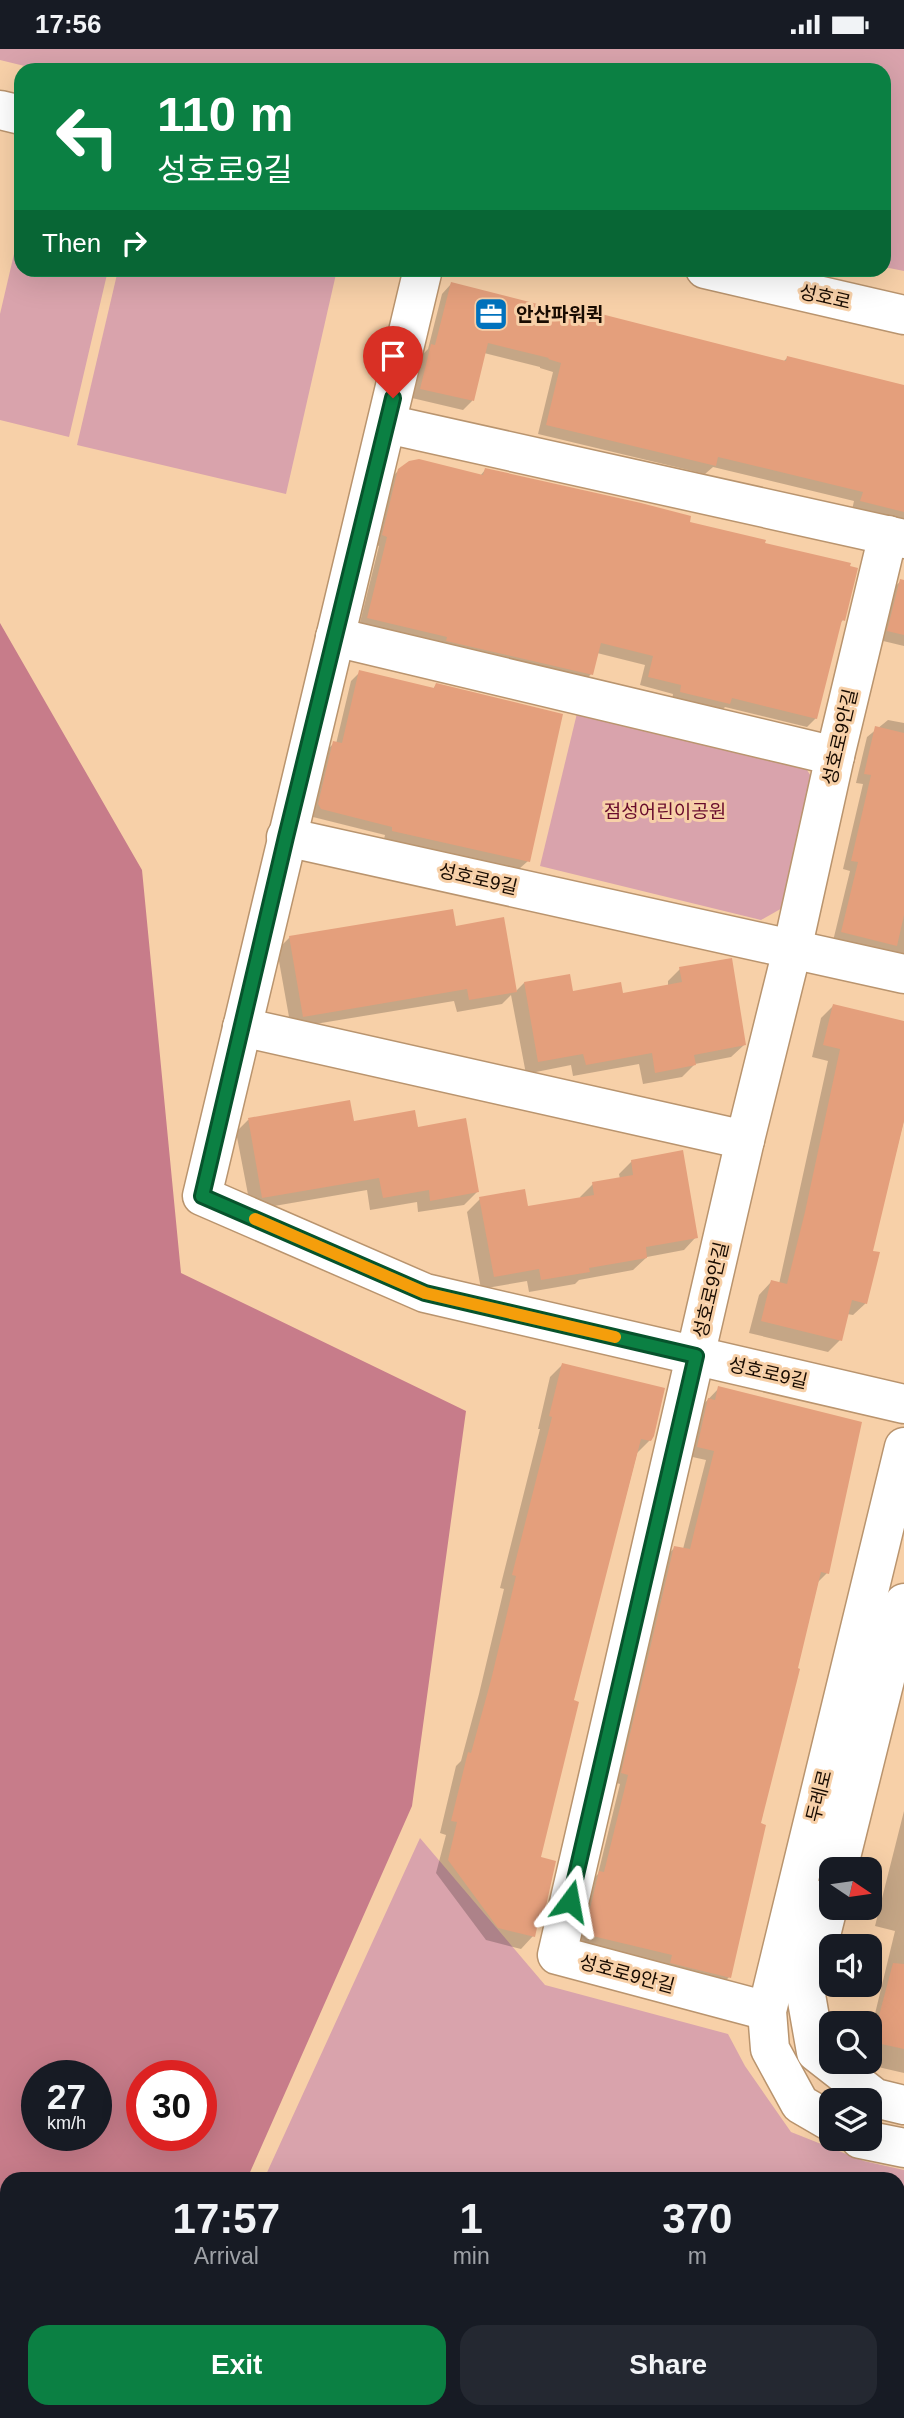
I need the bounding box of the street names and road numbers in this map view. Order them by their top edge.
street label: 성호로 [797,281,853,313]
street label: 성호로9안길 [819,687,861,787]
street label: 성호로9길 [436,860,520,898]
street label: 성호로9안길 [690,1240,732,1340]
street label: 성호로9길 [726,1354,810,1392]
street label: 두레로 [802,1768,836,1824]
street label: 성호로9안길 [577,1951,677,1997]

